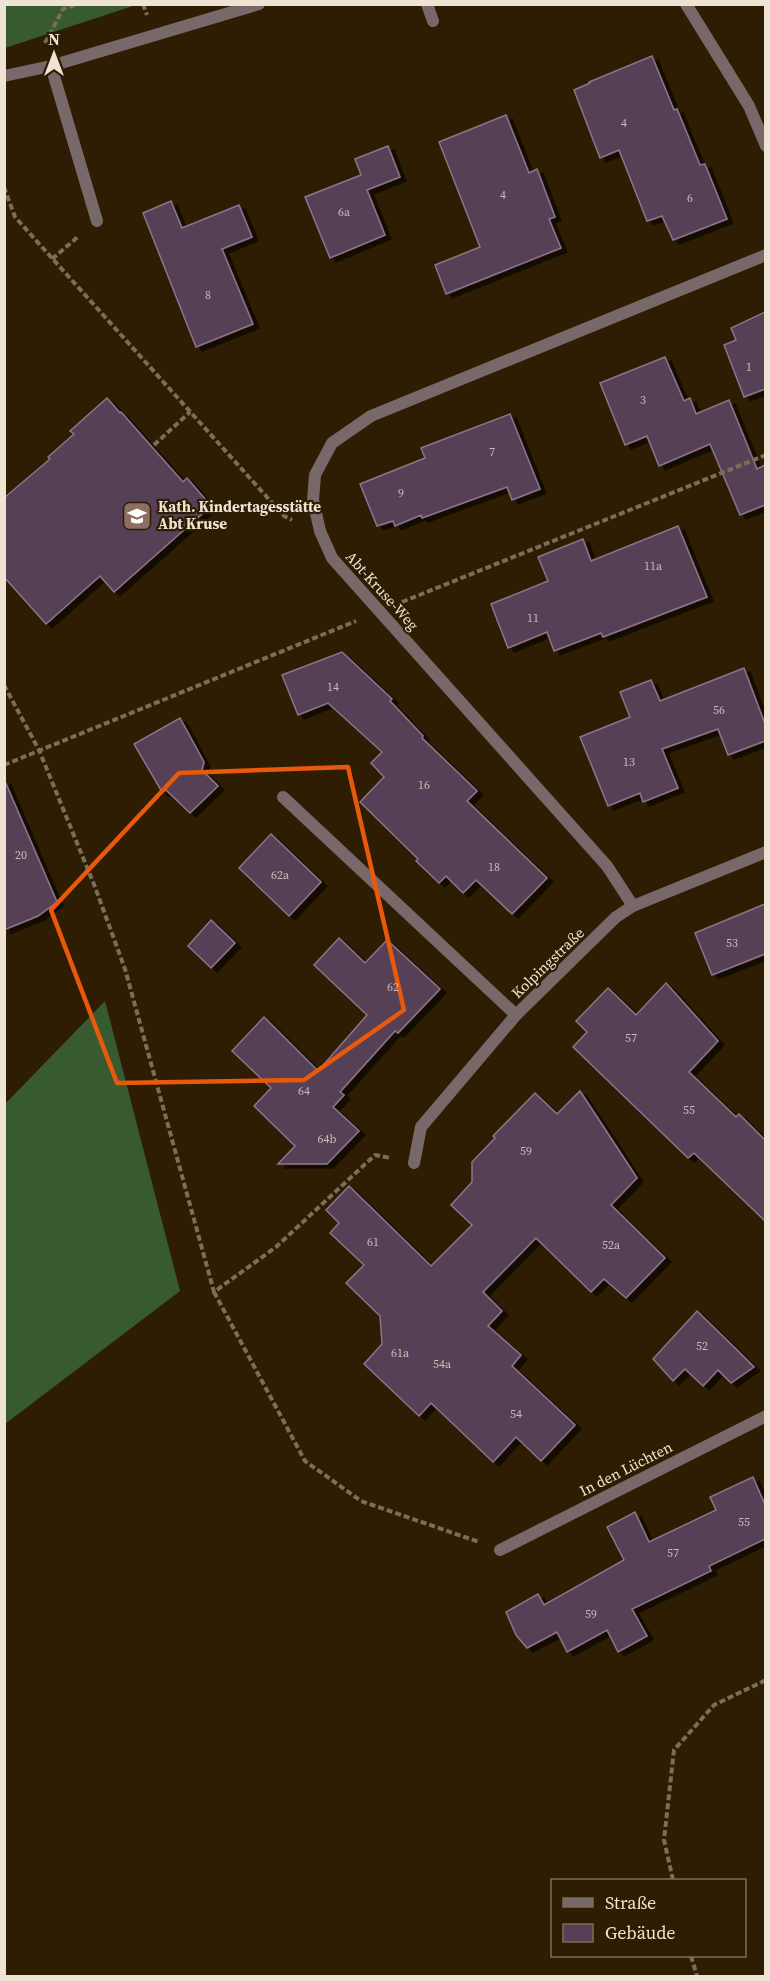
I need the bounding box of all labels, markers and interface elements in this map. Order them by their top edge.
north arrow [24,24,84,84]
text: N [48,28,60,50]
house number: 4 [621,115,627,131]
house number: 4 [500,187,506,203]
house number: 6 [687,190,693,206]
house number: 6a [338,204,351,220]
house number: 8 [205,287,211,303]
house number: 1 [746,359,752,375]
house number: 3 [640,392,646,408]
house number: 7 [489,444,495,460]
house number: 9 [398,485,404,501]
place label: Kath. Kindertagesstätte Abt Kruse [158,496,321,534]
school or university icon: Kath. Kindertagesstätte Abt Kruse [121,500,153,532]
street label: Abt-Kruse-Weg [341,547,424,635]
house number: 11a [644,558,663,574]
house number: 11 [527,610,539,626]
house number: 14 [327,679,339,695]
house number: 56 [713,702,725,718]
house number: 13 [623,754,635,770]
house number: 16 [418,777,430,793]
house number: 20 [15,847,27,863]
house number: 18 [488,859,500,875]
house number: 62a [271,867,290,883]
street label: Kolpingstraße [507,922,589,1003]
house number: 53 [726,935,738,951]
house number: 62 [387,979,399,995]
house number: 57 [625,1030,637,1046]
house number: 64 [298,1083,310,1099]
house number: 55 [683,1102,695,1118]
house number: 64b [318,1131,337,1147]
house number: 59 [520,1143,532,1159]
house number: 61 [367,1234,379,1250]
house number: 52a [602,1237,621,1253]
house number: 52 [696,1338,708,1354]
house number: 61a [391,1345,410,1361]
house number: 54a [433,1356,452,1372]
house number: 54 [510,1406,522,1422]
street label: In den Lüchten [576,1436,676,1501]
house number: 55 [738,1514,750,1530]
house number: 57 [667,1545,679,1561]
house number: 59 [585,1606,597,1622]
legend [551,1879,746,1957]
text: Straße [605,1890,656,1915]
text: Gebäude [605,1920,676,1945]

